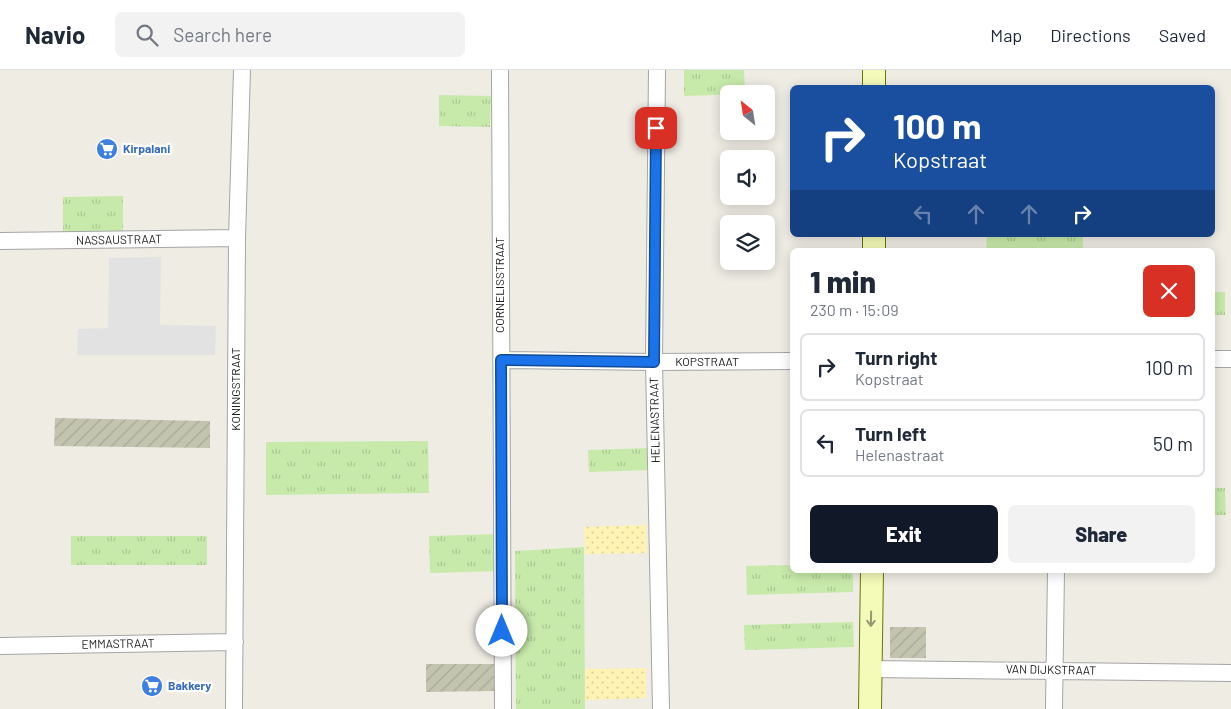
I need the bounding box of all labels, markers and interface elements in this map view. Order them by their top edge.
search box [115,12,465,57]
text: Navio [25,20,85,49]
icon: search [133,21,161,49]
text: Search here [173,23,272,46]
text: Map [990,24,1022,46]
text: Directions [1050,24,1131,46]
text: Saved [1159,24,1206,46]
north arrow [720,85,775,140]
map controls [720,85,775,270]
text: 100 m [893,104,982,146]
icon: right [810,105,875,170]
pin [635,107,677,149]
icon: arrive [642,114,670,142]
supermarket icon: Kirpalani [95,137,119,161]
place label: Kirpalani [123,141,170,155]
text: Kopstraat [893,146,987,172]
button: sound [720,150,775,205]
icon: left [909,200,937,228]
icon: ahead [962,200,990,228]
icon: ahead [1015,200,1043,228]
icon: right [1068,200,1096,228]
button: layers [720,215,775,270]
street label: NASSAUSTRAAT [76,231,162,247]
street label: CORNELISSTRAAT [492,237,506,333]
text: 1 min [810,263,876,299]
button: close [1143,265,1195,317]
text: 230 m · 15:09 [810,300,899,319]
text: Turn right [855,346,937,369]
street label: KONINGSTRAAT [228,347,242,431]
icon: right [812,353,840,381]
street label: KOPSTRAAT [675,354,739,368]
text: 100 m [1145,356,1193,379]
text: Kopstraat [855,369,924,388]
street label: HELENASTRAAT [646,377,662,463]
text: Turn left [855,422,926,445]
icon: left [812,429,840,457]
text: 50 m [1153,432,1193,455]
text: Helenastraat [855,445,944,464]
button: Exit [810,505,998,563]
button: Share [1008,505,1195,563]
position arrow [475,604,527,656]
one-way arrow [866,610,876,626]
street label: EMMASTRAAT [81,635,155,651]
street label: VAN DIJKSTRAAT [1006,661,1097,677]
supermarket icon: Bakkery [140,674,164,698]
place label: Bakkery [168,678,211,692]

